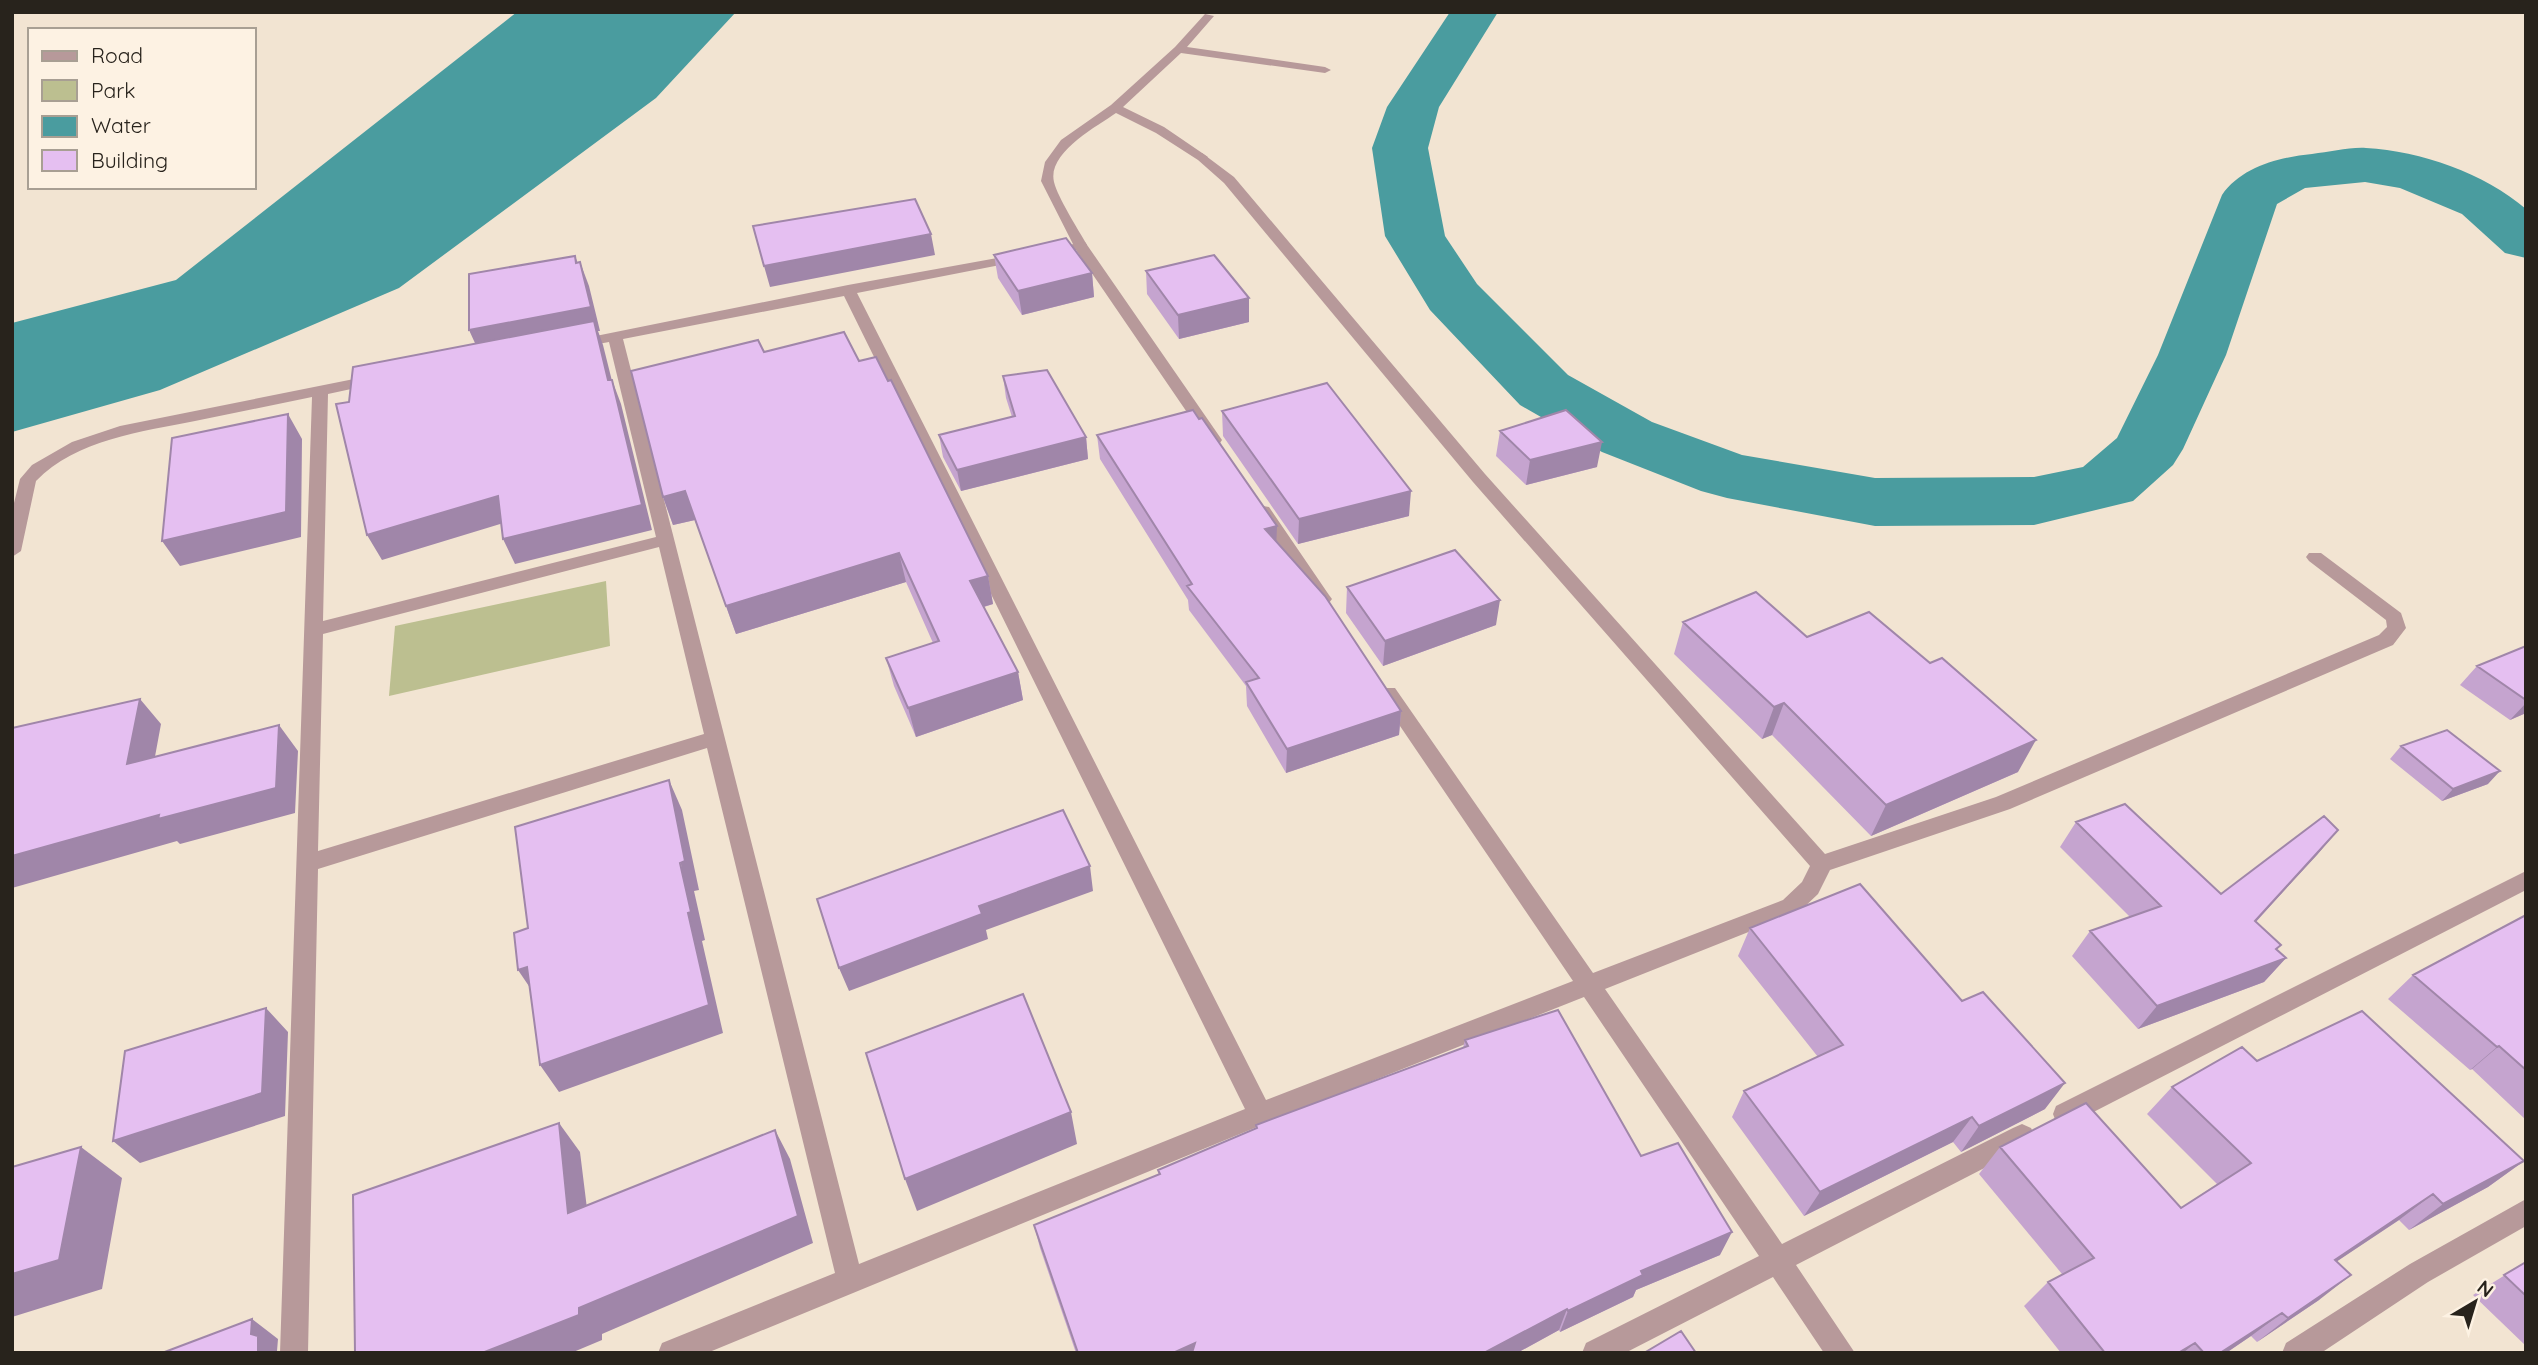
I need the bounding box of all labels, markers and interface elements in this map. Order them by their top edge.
legend [28,28,256,189]
text: Road [91,42,143,68]
text: Park [91,77,135,103]
text: Water [91,112,151,138]
text: Building [91,147,168,173]
north arrow [2440,1267,2510,1337]
text: N [2473,1275,2498,1302]

